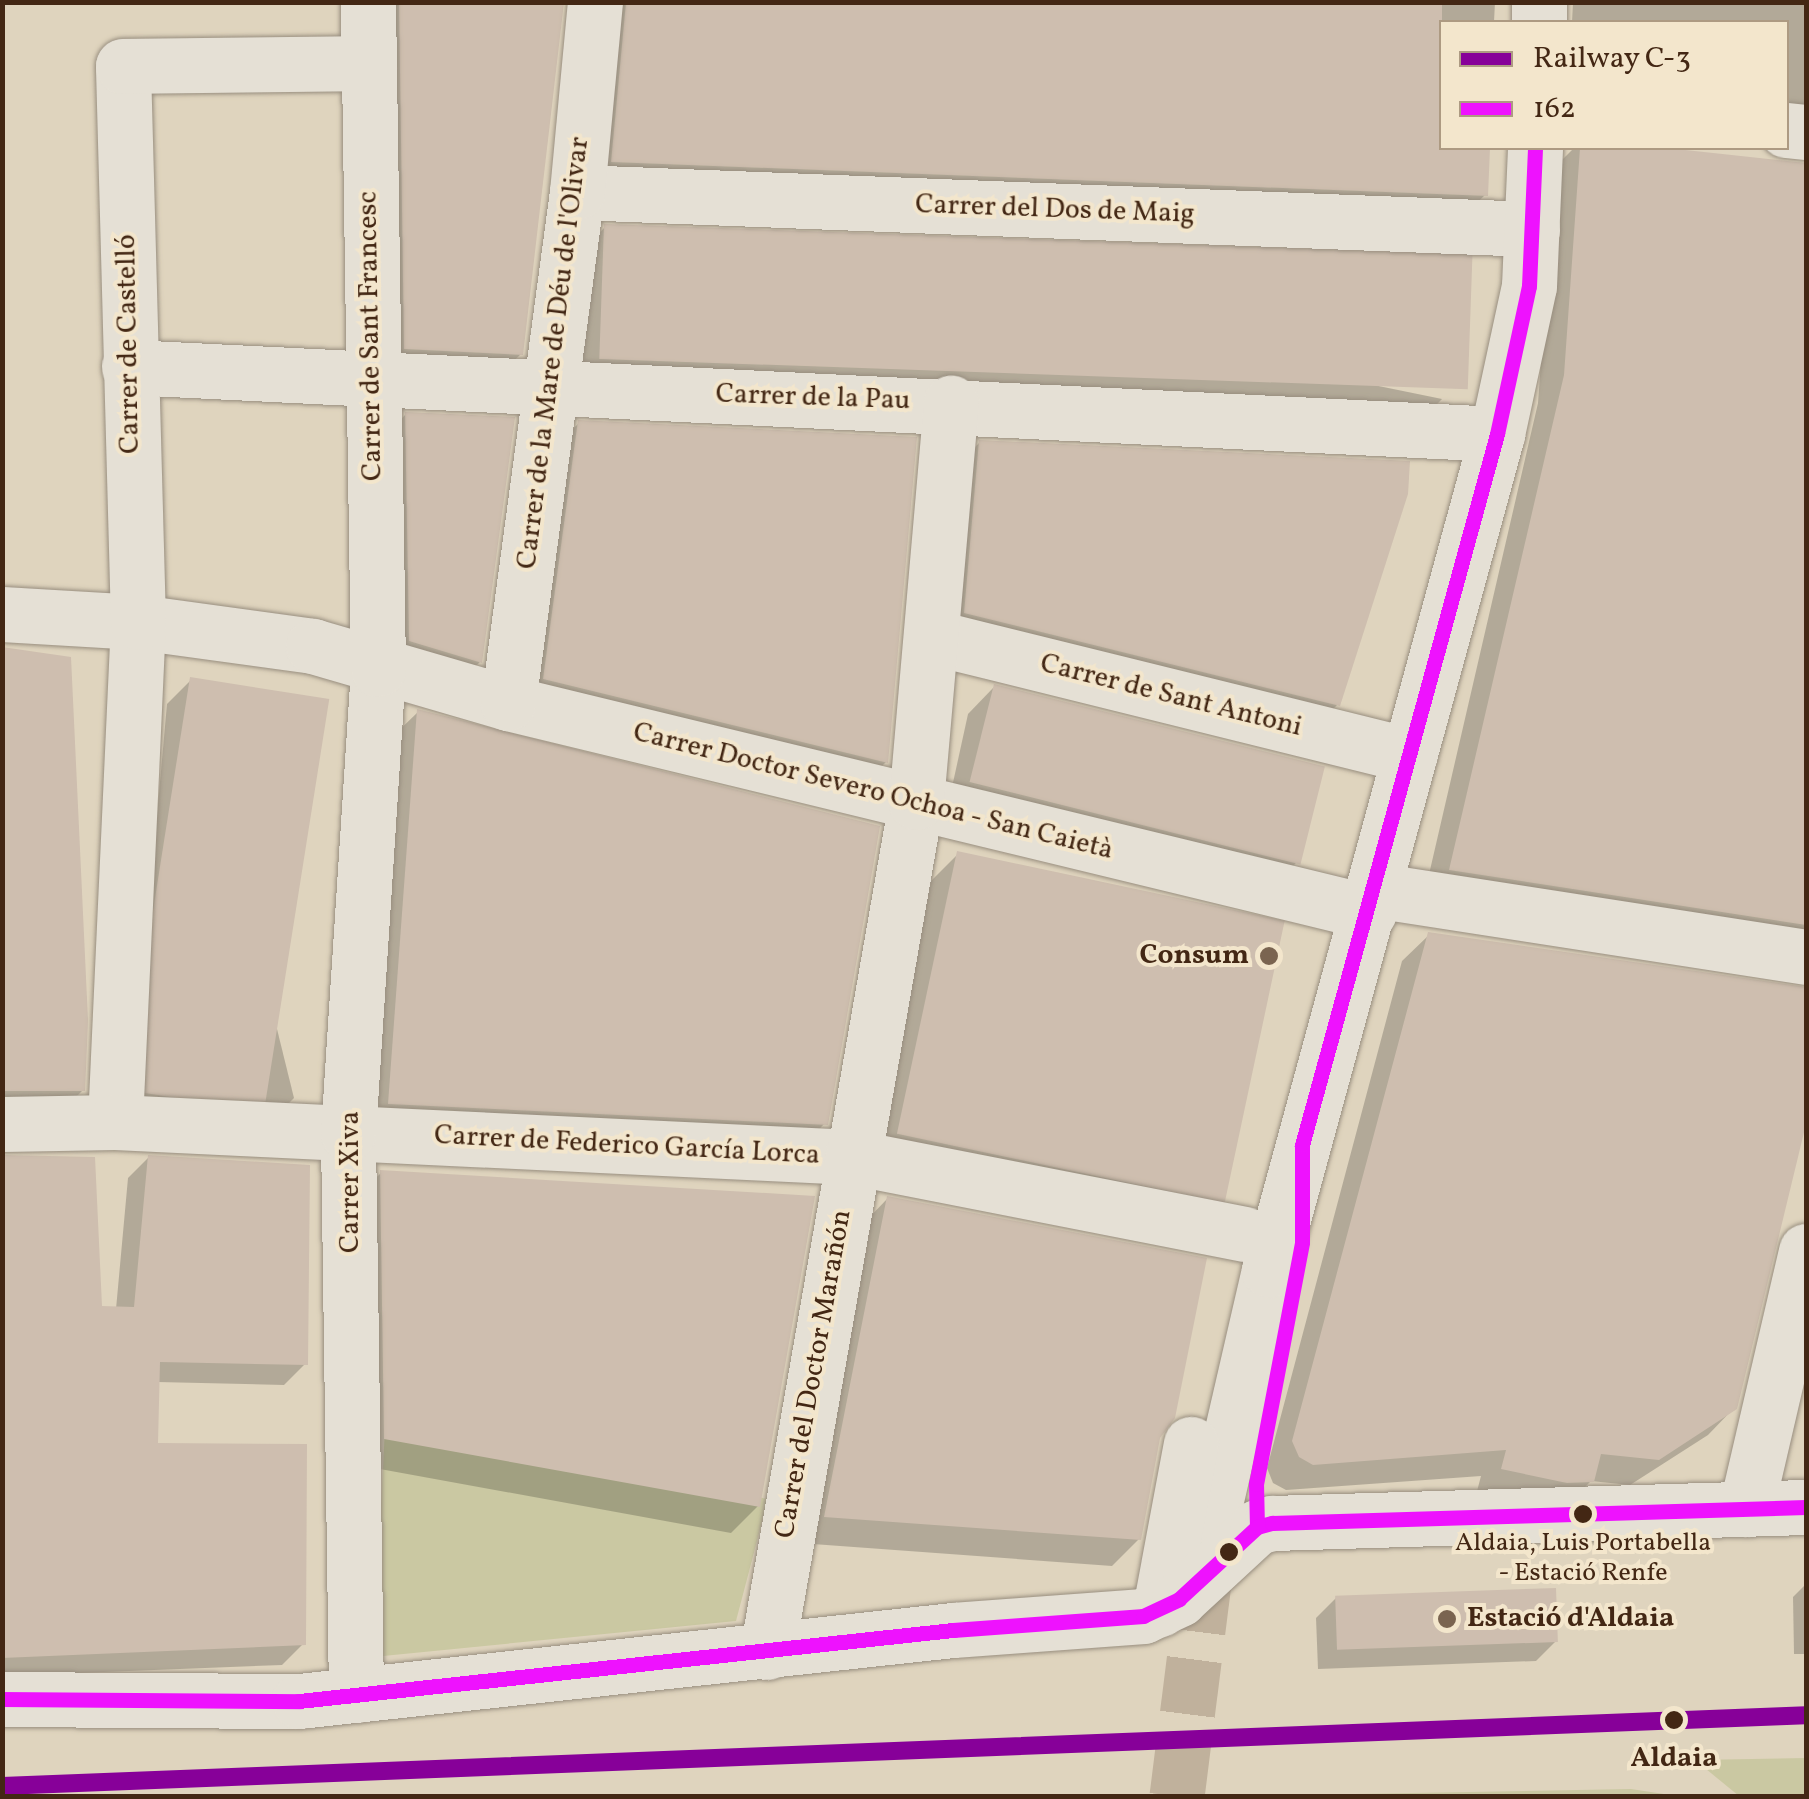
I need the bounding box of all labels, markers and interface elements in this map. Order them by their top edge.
legend [1439,20,1789,150]
text: Railway C-3 [1533,38,1691,80]
text: 162 [1533,88,1576,130]
street label: Carrer de la Mare de Déu de l'Olivar [511,135,597,571]
street label: Carrer del Dos de Maig [915,188,1195,232]
street label: Carrer de Sant Francesc [352,191,390,481]
street label: Carrer de Castelló [110,234,148,454]
street label: Carrer de la Pau [715,378,911,418]
street label: Carrer de Sant Antoni [1037,647,1305,745]
street label: Carrer Doctor Severo Ochoa - San Caietà [629,716,1117,868]
place label: Consum [1140,939,1249,973]
marker: Consum [1258,945,1280,967]
street label: Carrer Xiva [334,1111,368,1253]
street label: Carrer de Federico García Lorca [433,1119,821,1173]
street label: Carrer del Doctor Marañón [769,1207,859,1541]
marker: Aldaia, Luis Portabella - Estació Renfe [1573,1504,1593,1524]
place label: Aldaia, Luis Portabella - Estació Renfe [1455,1528,1711,1590]
unlabelled marker [1219,1542,1239,1562]
place label: Estació d'Aldaia [1467,1602,1674,1636]
marker: Estació d'Aldaia [1436,1608,1458,1630]
marker: Aldaia [1657,1703,1691,1737]
place label: Aldaia [1631,1742,1717,1776]

